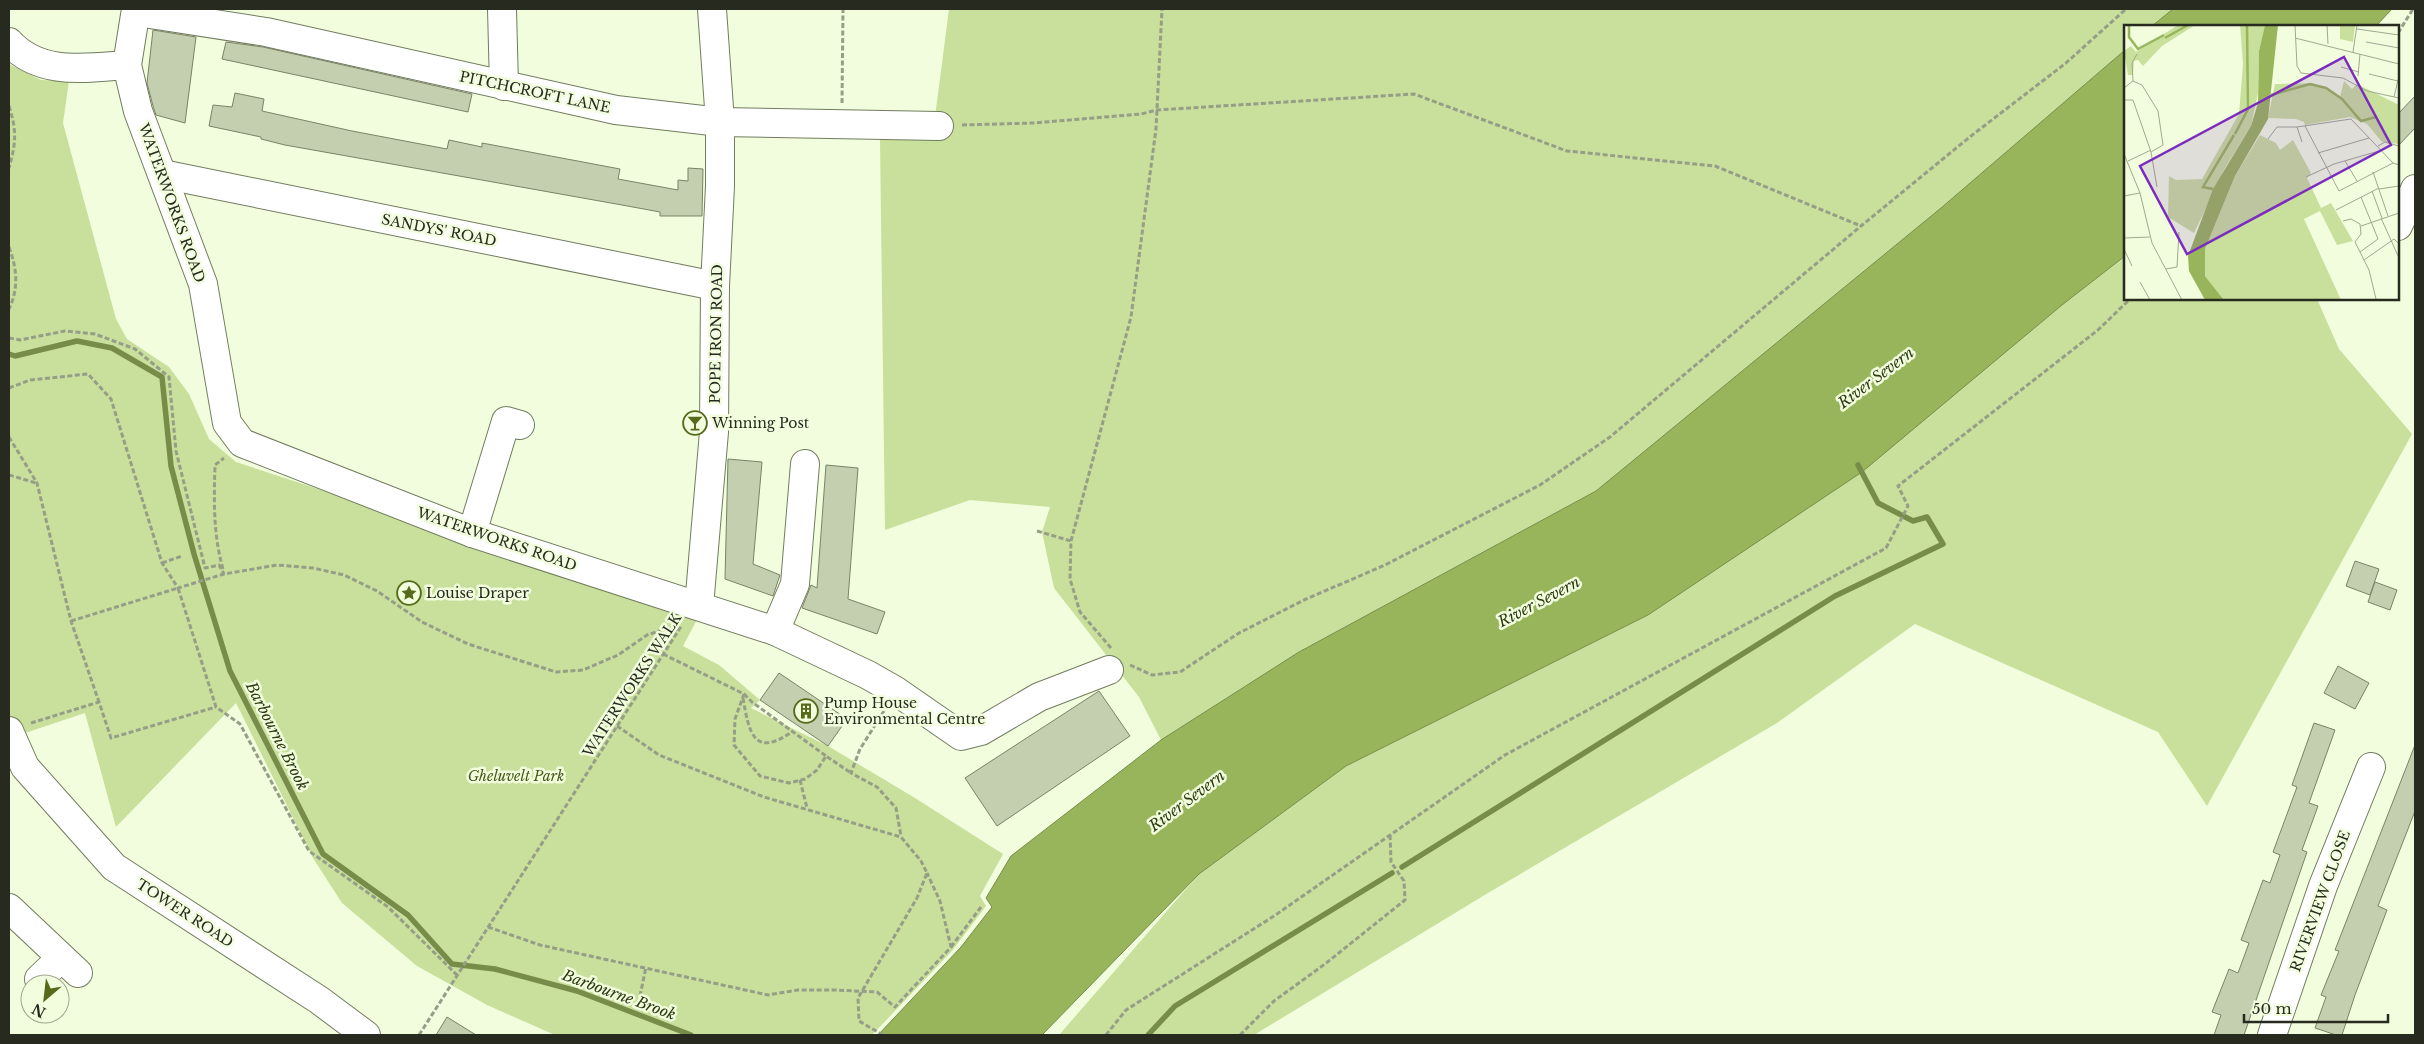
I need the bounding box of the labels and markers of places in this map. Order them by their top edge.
bar icon: Winning Post [682,410,708,436]
place label: Winning Post [711,414,810,432]
place icon: Louise Draper [396,580,422,606]
place label: Louise Draper [426,584,529,602]
place label: Pump House Environmental Centre [824,694,985,728]
building icon: Pump House Environmental Centre [793,698,819,724]

